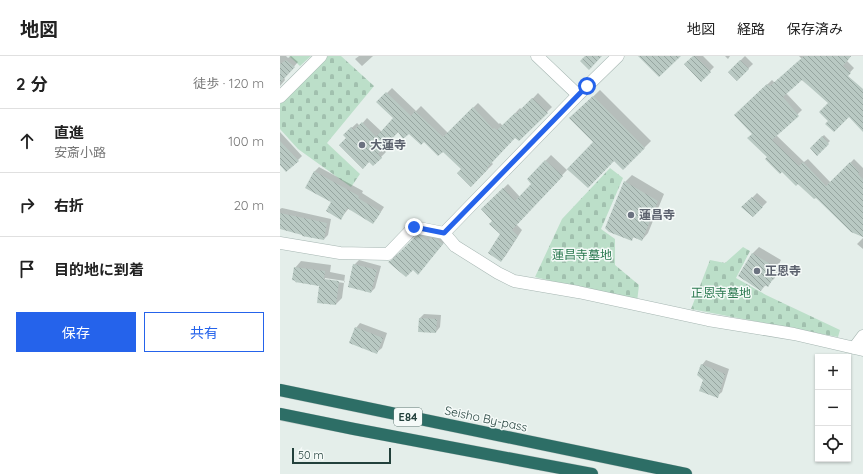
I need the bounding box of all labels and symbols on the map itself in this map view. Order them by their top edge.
route start [578,77,596,95]
place label: 大蓮寺 [370,137,406,152]
marker: 大蓮寺 [357,140,367,150]
place label: 蓮昌寺 [639,207,675,222]
marker: 蓮昌寺 [626,210,636,220]
route end [405,218,423,236]
park label: 蓮昌寺墓地 [552,247,612,262]
place label: 正恩寺 [765,263,801,278]
marker: 正恩寺 [752,266,762,276]
park label: 正恩寺墓地 [691,285,751,300]
street label: Seisho By-pass [443,402,529,435]
road number: E84 [394,408,422,426]
scale bar [292,446,391,465]

